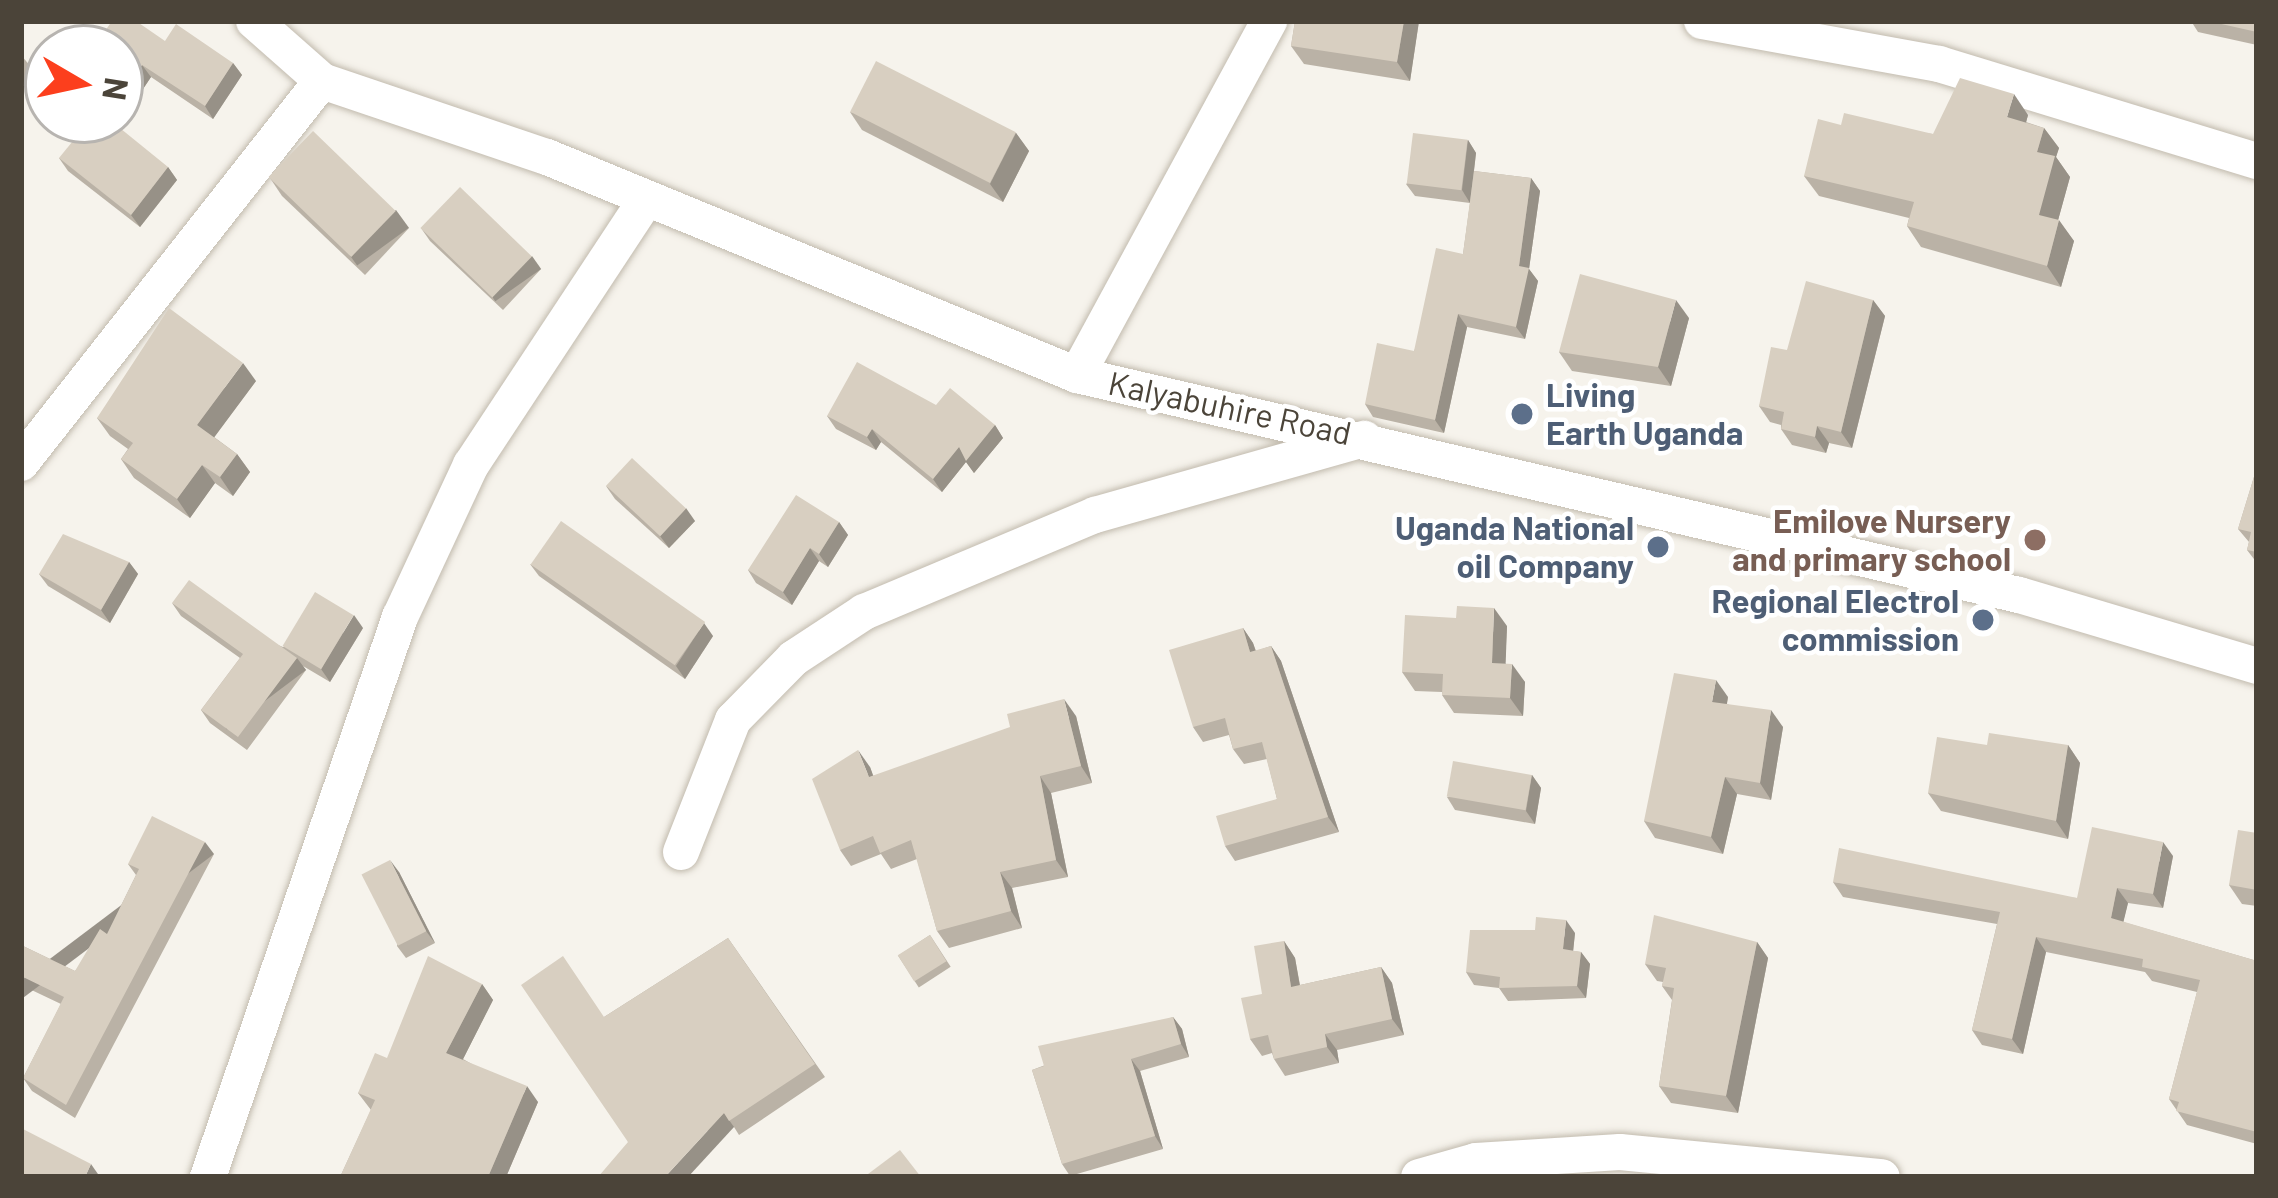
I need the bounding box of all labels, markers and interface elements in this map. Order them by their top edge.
north arrow [24,24,144,144]
text: N [95,75,138,103]
street label: Kalyabuhire Road [1105,363,1355,453]
place label: Living Earth Uganda [1546,375,1743,453]
marker: Living Earth Uganda [1509,401,1535,427]
place label: Emilove Nursery and primary school [1732,501,2011,579]
place label: Uganda National oil Company [1395,508,1634,586]
marker: Emilove Nursery and primary school [2022,527,2048,553]
marker: Uganda National oil Company [1645,534,1671,560]
place label: Regional Electrol commission [1711,581,1959,659]
marker: Regional Electrol commission [1970,607,1996,633]

